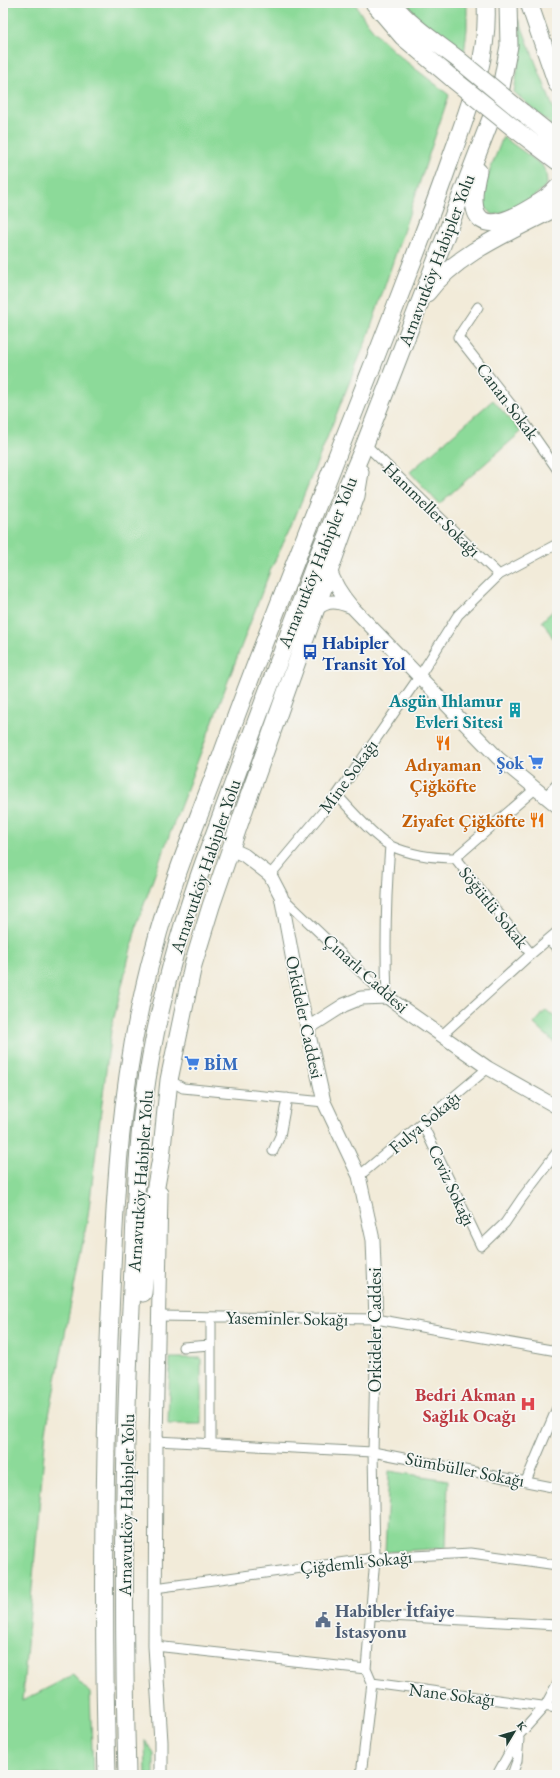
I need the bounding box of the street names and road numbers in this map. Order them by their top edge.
street label: Arnavutköy Habipler Yolu [392,170,480,350]
street label: Canan Sokak [471,358,545,445]
street label: Hanımeller Sokağı [378,457,486,562]
street label: Arnavutköy Habipler Yolu [272,473,362,652]
street label: Mine Sokağı [314,734,383,817]
street label: Arnavutköy Habipler Yolu [164,775,246,957]
street label: Söğütlü Sokak [454,861,534,953]
street label: Çınarlı Caddesi [318,928,414,1018]
street label: Orkideler Caddesi [281,953,329,1081]
street label: Fulya Sokağı [384,1085,465,1159]
street label: Arnavutköy Habipler Yolu [122,1089,158,1274]
street label: Ceviz Sokağı [423,1141,481,1230]
street label: Orkideler Caddesi [363,1267,386,1393]
street label: Yaseminler Sokağı [226,1305,349,1331]
street label: Arnavutköy Habipler Yolu [113,1413,139,1598]
street label: Sümbüller Sokağı [404,1446,527,1492]
street label: Çiğdemli Sokağı [299,1545,414,1579]
street label: Nane Sokağı [408,1677,497,1711]

